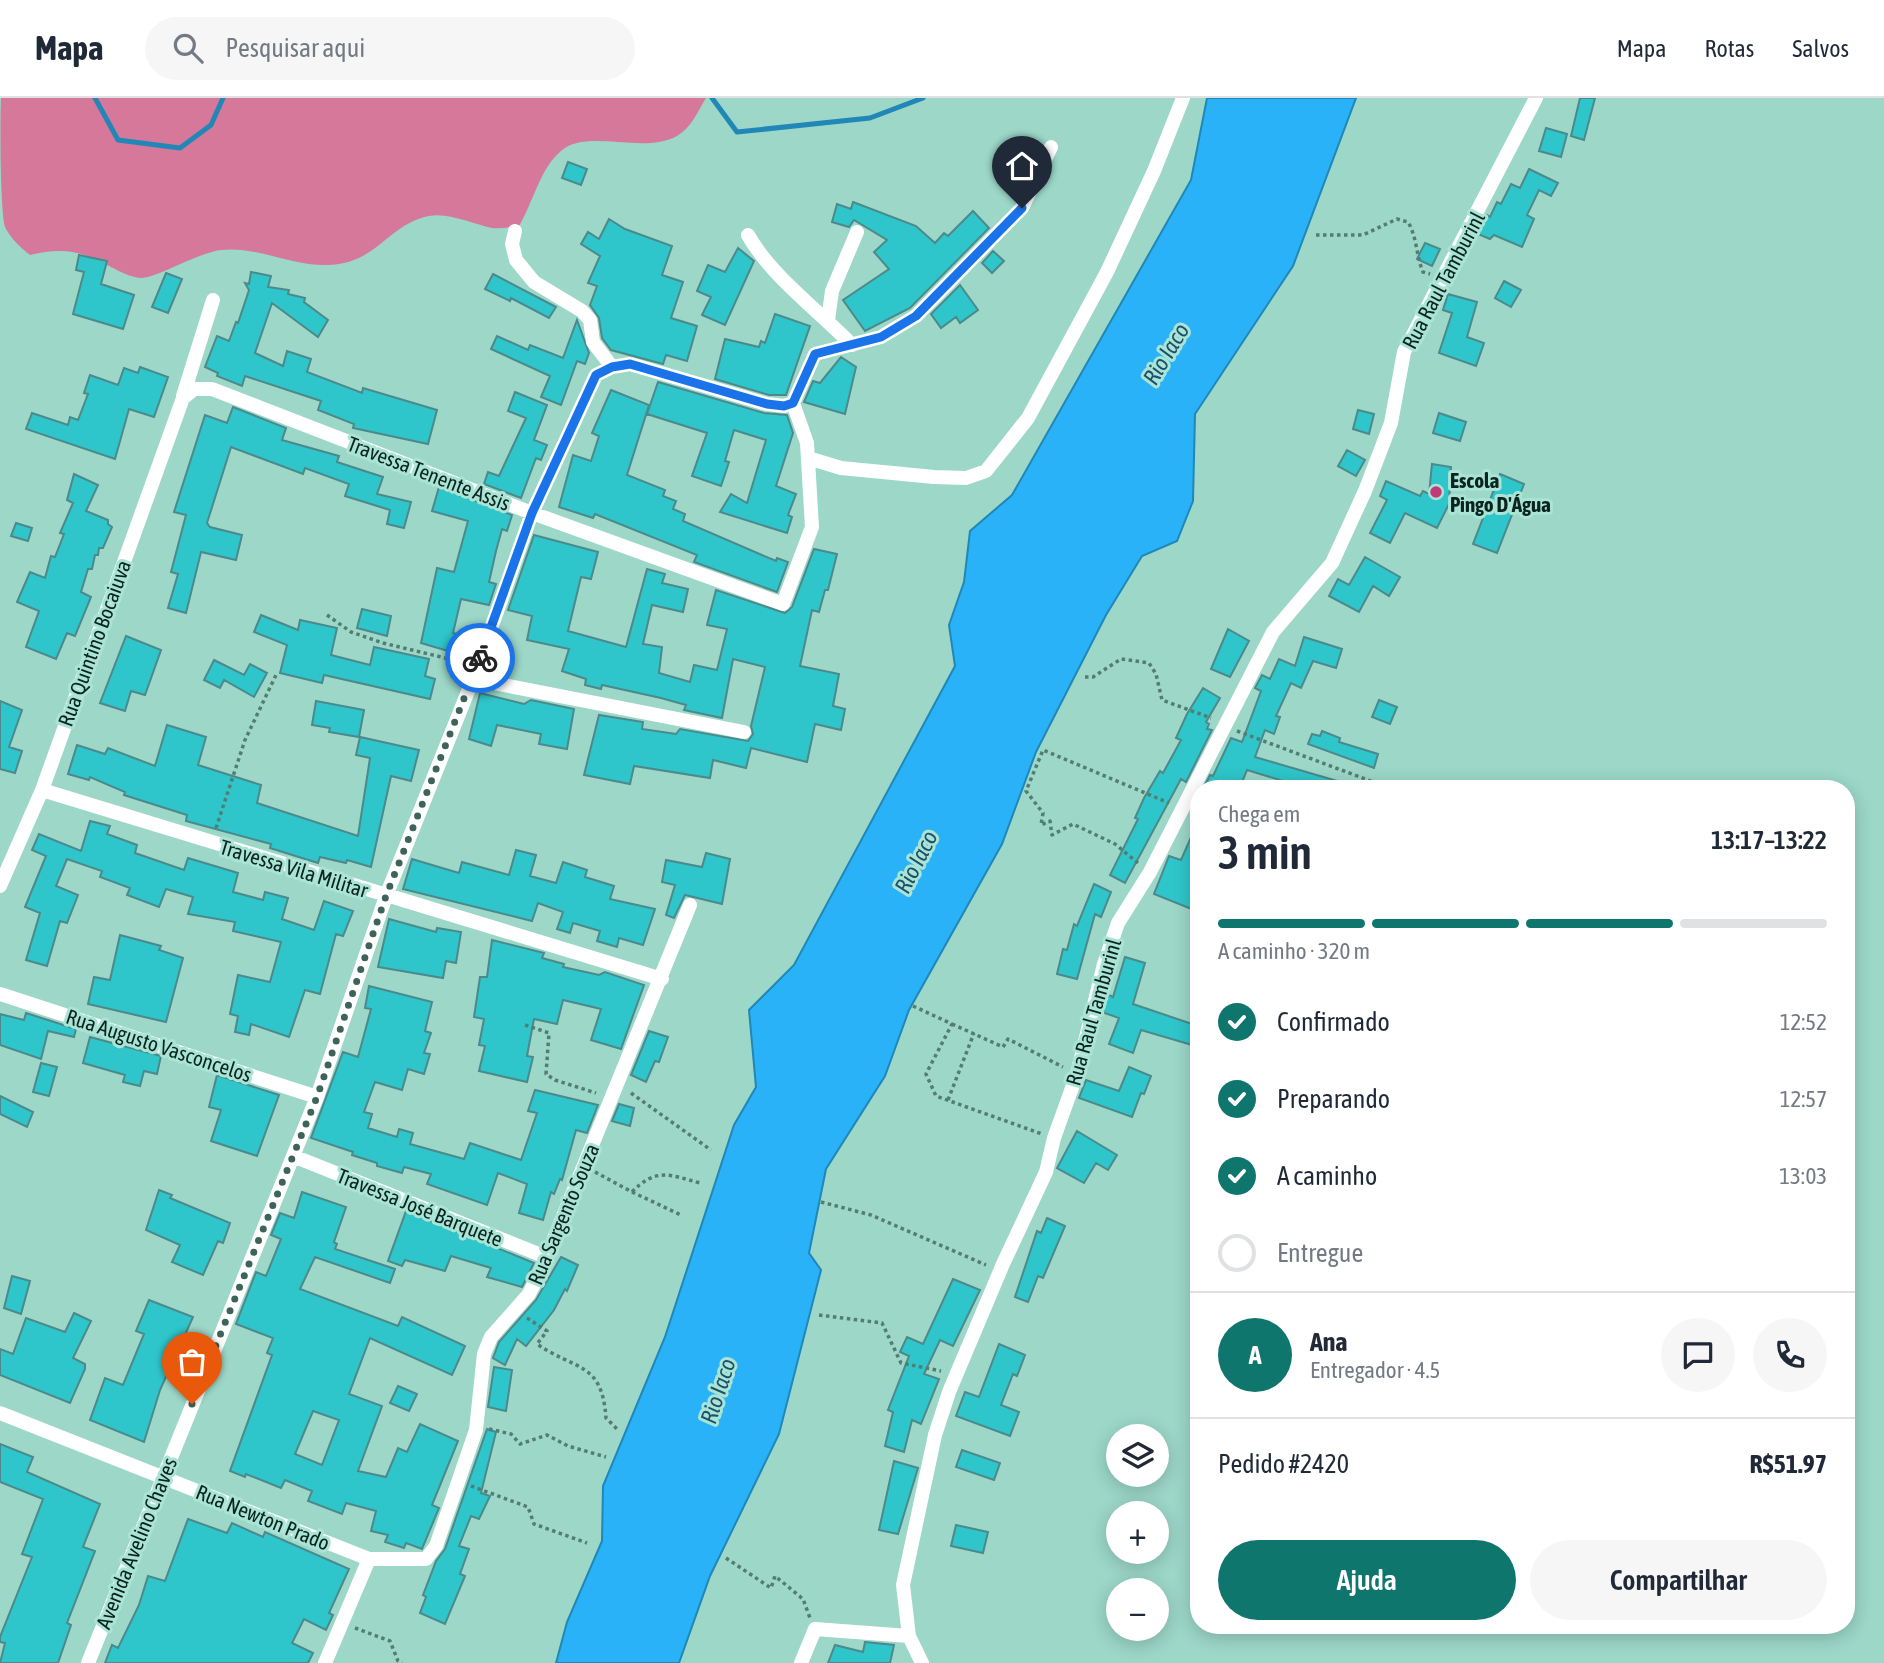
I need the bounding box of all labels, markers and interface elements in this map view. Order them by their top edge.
search box [145,17,635,80]
text: Mapa [35,29,103,67]
icon: search [169,29,207,67]
text: Pesquisar aqui [225,33,365,63]
text: Mapa [1617,35,1666,62]
text: Rotas [1704,35,1754,62]
text: Salvos [1792,35,1849,62]
pin [992,136,1052,208]
icon: home [1003,147,1041,185]
street label: Rua Raul Tamburinl [1397,207,1489,353]
water label: Rio Iaco [1138,319,1194,389]
street label: Travessa Tenente Assis [344,431,514,515]
place label: Escola Pingo D'Água [1450,468,1551,516]
marker: Escola Pingo D'Água [1428,484,1444,500]
street label: Rua Quintino Bocaiuva [53,557,135,729]
courier [445,623,515,693]
icon: bike [461,639,499,677]
text: Chega em [1218,801,1300,827]
text: 13:17–13:22 [1711,825,1827,855]
water label: Rio Iaco [889,826,943,898]
text: 3 min [1218,826,1312,879]
street label: Travessa Vila Militar [217,834,372,902]
street label: Rua Raul Tamburinl [1061,935,1126,1088]
text: A caminho · 320 m [1218,938,1370,964]
icon: check [1218,1003,1256,1041]
street label: Rua Augusto Vasconcelos [63,1004,255,1086]
text: Confirmado [1277,1007,1390,1037]
text: 12:52 [1780,1009,1827,1035]
icon: check [1218,1080,1256,1118]
text: Preparando [1277,1084,1390,1114]
text: 12:57 [1780,1086,1827,1112]
street label: Rua Sargento Souza [523,1140,603,1288]
icon: check [1218,1157,1256,1195]
text: A caminho [1277,1161,1377,1191]
street label: Travessa José Barquete [334,1163,506,1251]
text: 13:03 [1779,1163,1827,1189]
text: Entregue [1277,1238,1363,1268]
button: chat [1661,1318,1735,1392]
button: phone [1753,1318,1827,1392]
text: Ana [1310,1327,1347,1357]
pin [162,1332,222,1404]
text: A [1249,1340,1261,1370]
icon: bag [173,1343,211,1381]
water label: Rio Iaco [695,1355,741,1427]
text: Entregador · 4.5 [1310,1357,1440,1383]
map controls [1106,1424,1169,1641]
button: layers [1106,1424,1169,1487]
text: Pedido #2420 [1218,1449,1349,1479]
text: R$51.97 [1750,1449,1827,1479]
street label: Avenida Avelino Chaves [91,1454,181,1632]
street label: Rua Newton Prado [193,1479,333,1555]
button: + [1106,1501,1169,1564]
button: Ajuda [1218,1540,1516,1620]
button: Compartilhar [1530,1540,1827,1620]
button: − [1106,1578,1169,1641]

